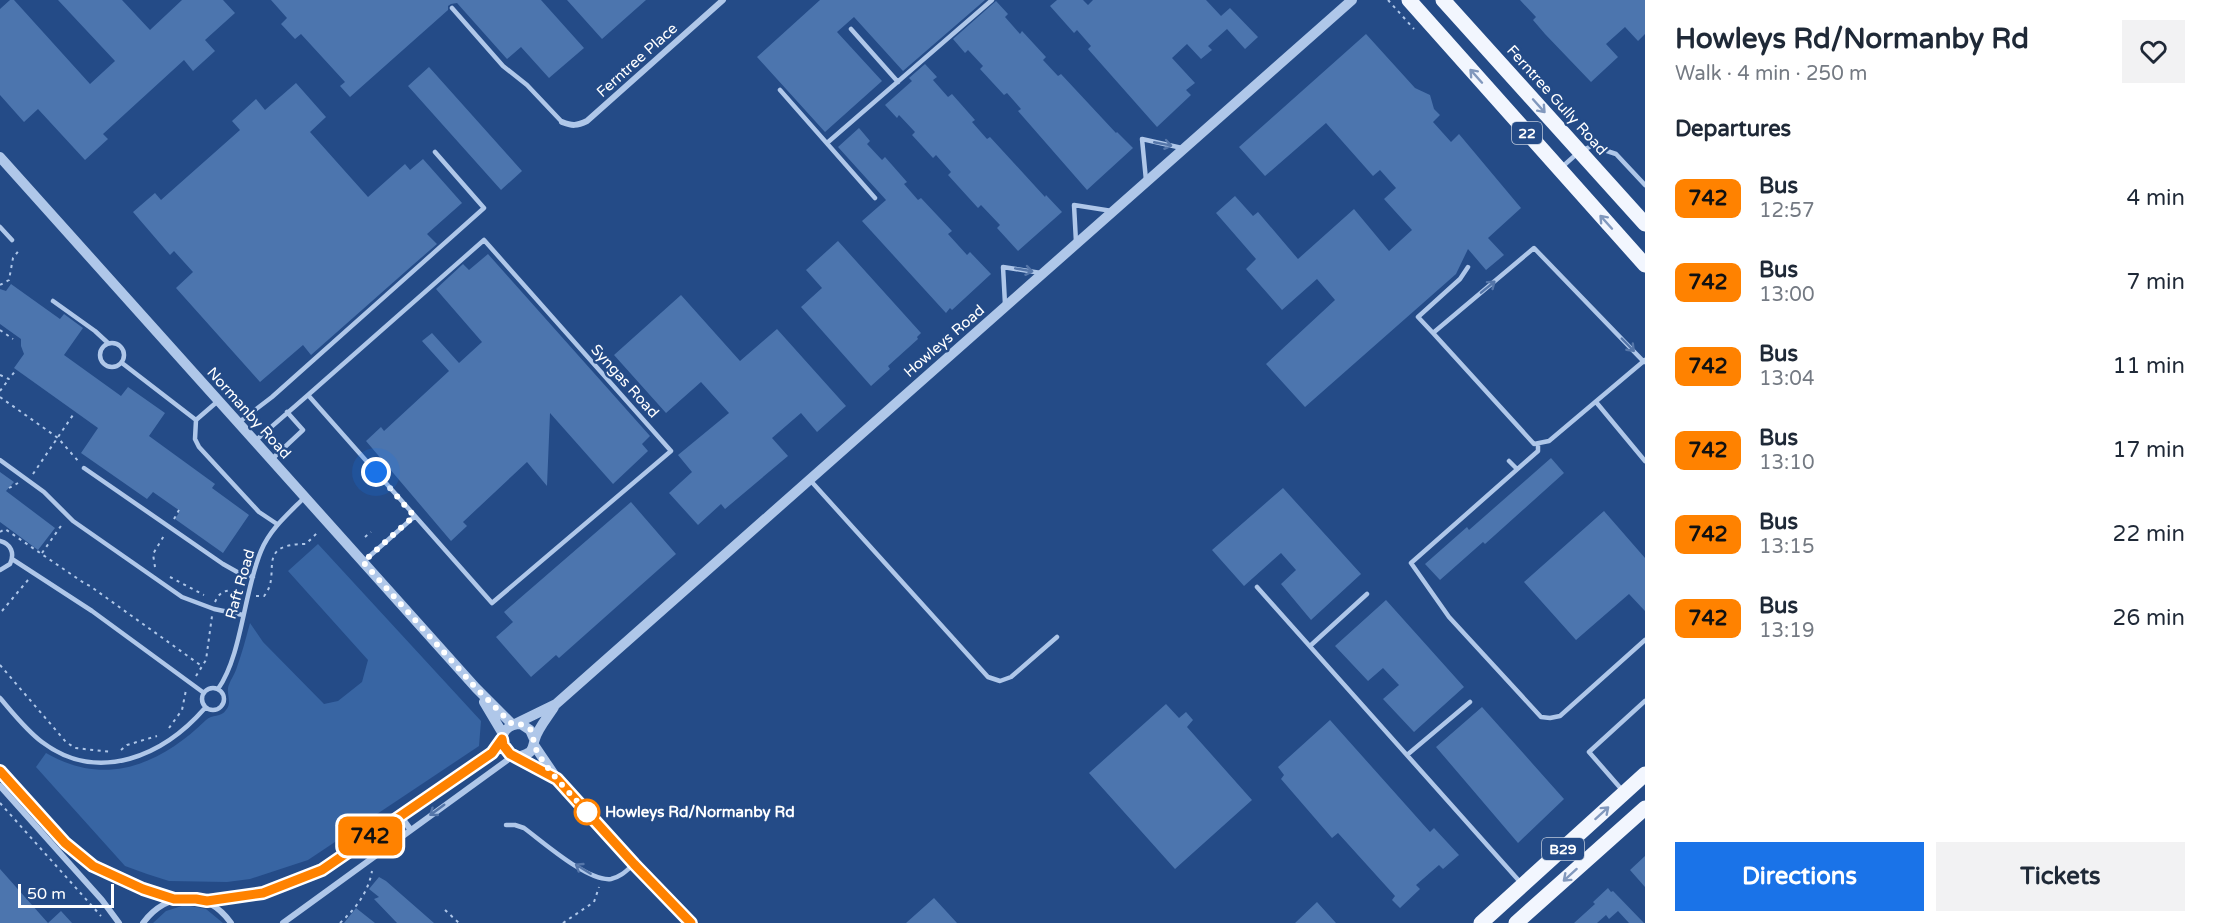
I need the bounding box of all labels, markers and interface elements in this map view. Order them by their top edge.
street label: Ferntree Place [593,19,681,101]
button: heart [2122,20,2185,83]
text: Howleys Rd/Normanby Rd [1675,22,2029,56]
street label: Ferntree Gully Road [1503,41,1611,159]
text: Walk · 4 min · 250 m [1675,62,1867,86]
one-way arrow [1469,69,1483,84]
one-way arrow [1532,98,1546,113]
text: Departures [1675,116,1791,142]
road number: 22 [1512,122,1542,144]
one-way arrow [1152,139,1172,150]
text: Bus [1759,173,1798,199]
text: 4 min [2126,185,2185,211]
text: 742 [1688,186,1728,211]
text: 12:57 [1759,199,1814,223]
one-way arrow [1599,215,1613,230]
text: Bus [1759,257,1798,283]
one-way arrow [1014,265,1033,276]
text: 7 min [2126,269,2185,295]
text: 742 [1688,270,1728,295]
one-way arrow [1480,280,1496,293]
text: 13:00 [1759,283,1814,307]
street label: Howleys Road [900,301,988,381]
one-way arrow [1620,338,1635,353]
street label: Syngas Road [587,341,663,421]
text: Bus [1759,341,1798,367]
text: 11 min [2113,353,2185,379]
text: 742 [1688,354,1728,379]
street label: Normanby Road [203,363,295,463]
text: 13:04 [1759,367,1814,391]
text: Bus [1759,425,1798,451]
text: 17 min [2113,437,2185,463]
text: 742 [1688,438,1728,463]
text: 13:10 [1759,451,1814,475]
your location [361,457,391,487]
text: Bus [1759,509,1798,535]
text: 22 min [2113,521,2185,547]
text: 742 [1688,522,1728,547]
text: 13:15 [1759,535,1814,559]
street label: Raft Road [221,547,259,621]
text: Bus [1759,593,1798,619]
text: 26 min [2113,605,2185,631]
text: 742 [1688,606,1728,631]
text: 13:19 [1759,619,1814,643]
marker: Howleys Rd/Normanby Rd [574,799,600,825]
place label: Howleys Rd/Normanby Rd [605,803,795,822]
one-way arrow [429,804,445,816]
one-way arrow [1594,806,1609,820]
line badge: 742 [336,816,404,856]
text: 742 [350,824,390,849]
road number: B29 [1542,838,1584,860]
button: Directions [1675,842,1924,911]
button: Tickets [1936,842,2185,911]
one-way arrow [575,863,592,875]
one-way arrow [1563,868,1578,882]
scale bar [18,881,114,908]
text: 50 m [27,884,66,904]

